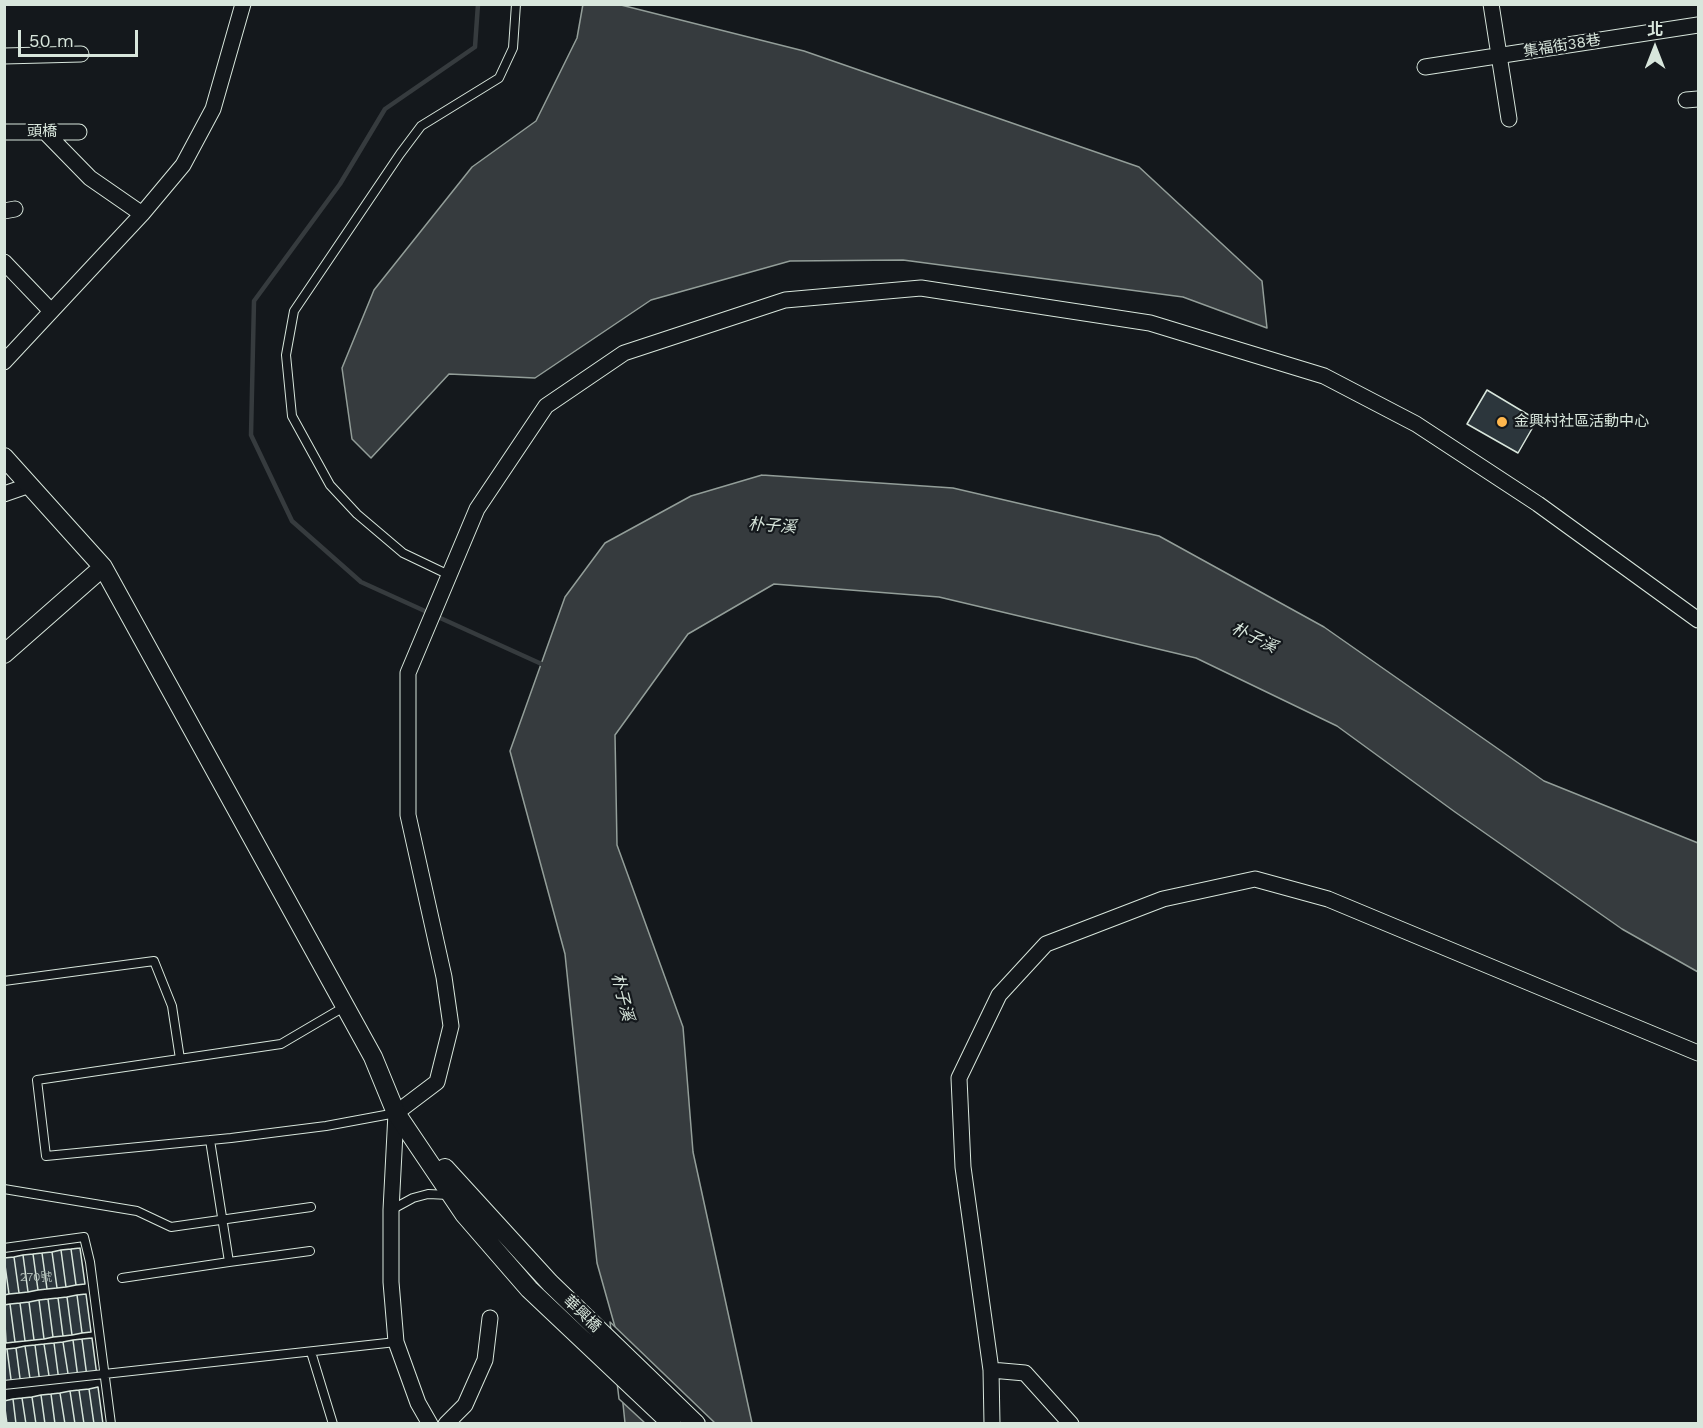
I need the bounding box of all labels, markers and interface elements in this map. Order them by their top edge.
scale bar [21,18,141,56]
north arrow [1625,18,1685,78]
text: 北 [1647,20,1663,39]
text: 50 m [29,30,74,51]
street label: 集福街38巷 [1522,31,1602,61]
street label: 頭橋 [27,123,57,141]
place label: 金興村社區活動中心 [1514,413,1649,431]
marker: 金興村社區活動中心 [1495,415,1509,429]
water label: 朴子溪 [747,515,797,537]
water label: 朴子溪 [1228,619,1280,657]
water label: 朴子溪 [607,971,637,1023]
house number: 270號 [20,1270,52,1284]
street label: 華興橋 [560,1292,604,1336]

